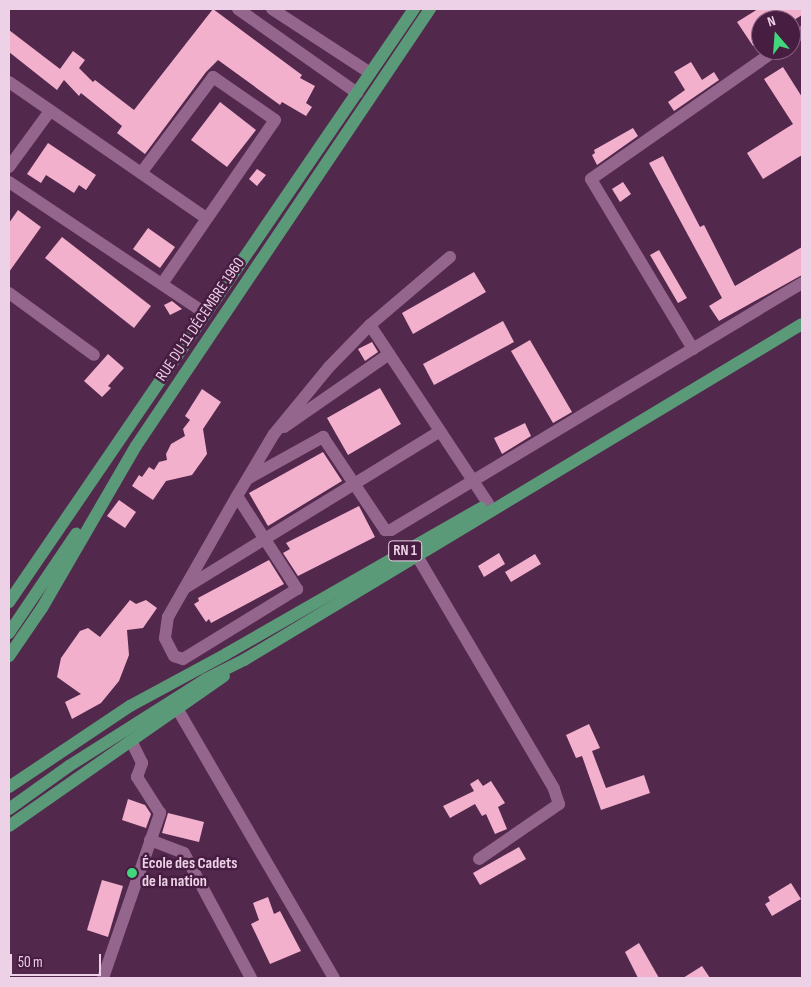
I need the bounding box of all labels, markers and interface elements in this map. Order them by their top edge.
north arrow [751,10,801,60]
text: N [765,12,778,30]
street label: RUE DU 11 DÉCEMBRE 1960 [152,255,250,385]
road number: RN 1 [388,538,422,564]
place label: École des Cadets de la nation [142,854,237,892]
marker: École des Cadets de la nation [126,867,138,879]
scale bar [12,944,104,976]
text: 50 m [18,953,43,972]

